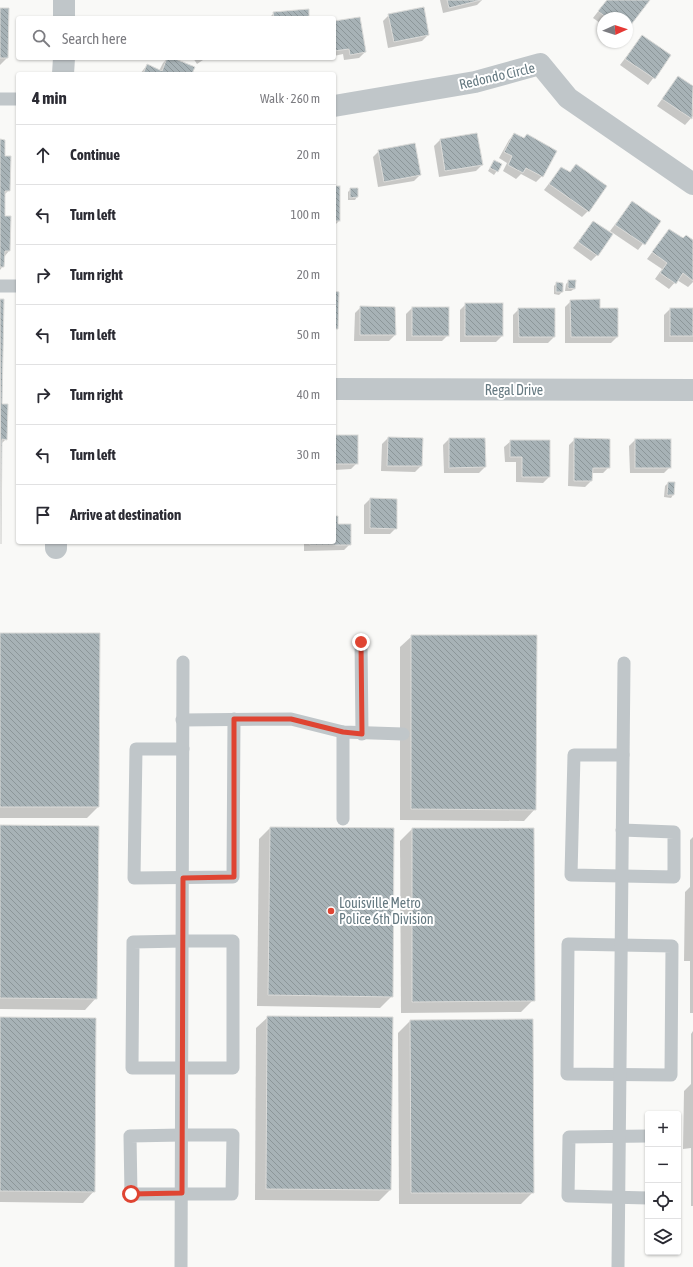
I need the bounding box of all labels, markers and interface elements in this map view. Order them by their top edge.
north arrow [597,12,633,48]
search box [16,16,336,60]
icon: search [30,27,52,49]
text: Search here [62,30,127,47]
street label: Redondo Circle [458,60,536,92]
text: 4 min [32,88,67,108]
text: Walk · 260 m [260,91,320,106]
icon: ahead [32,144,54,166]
text: Continue [70,146,120,163]
text: 20 m [297,147,320,162]
icon: left [32,204,54,226]
text: Turn left [70,206,116,223]
text: 100 m [291,207,320,222]
icon: right [32,264,54,286]
text: Turn right [70,266,123,283]
text: 20 m [297,267,320,282]
icon: left [32,324,54,346]
text: Turn left [70,326,116,343]
text: 50 m [297,327,320,342]
street label: Regal Drive [485,382,543,398]
icon: right [32,384,54,406]
text: Turn right [70,386,123,403]
text: 40 m [297,387,320,402]
icon: left [32,444,54,466]
text: Turn left [70,446,116,463]
text: 30 m [297,447,320,462]
icon: arrive [32,504,54,526]
text: Arrive at destination [70,506,181,523]
route end [352,633,370,651]
place label: Louisville Metro Police 6th Division [339,895,434,927]
marker: Louisville Metro Police 6th Division [326,906,336,916]
map controls [645,1111,681,1255]
button: + [645,1111,681,1147]
button: − [645,1147,681,1183]
button: locate [645,1183,681,1219]
route start [122,1185,140,1203]
button: layers [645,1219,681,1255]

